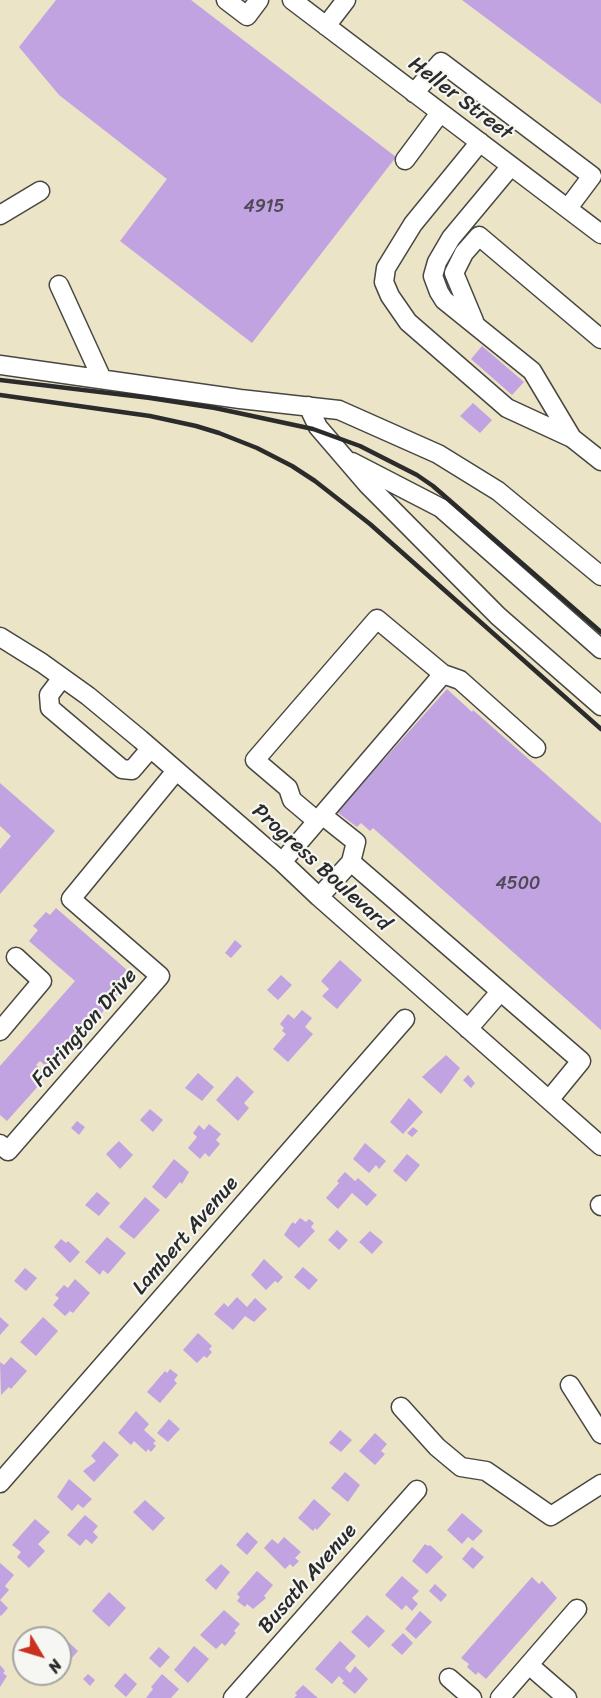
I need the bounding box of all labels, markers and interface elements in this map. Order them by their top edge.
street label: Heller Street [403,52,517,146]
house number: 4915 [243,196,285,218]
street label: Progress Boulevard [246,799,396,937]
house number: 4500 [496,873,540,895]
street label: Fairington Drive [27,964,143,1092]
street label: Lambert Avenue [128,1172,244,1300]
street label: Busath Avenue [253,1519,363,1639]
north arrow [12,1626,72,1686]
text: N [40,1653,70,1679]

